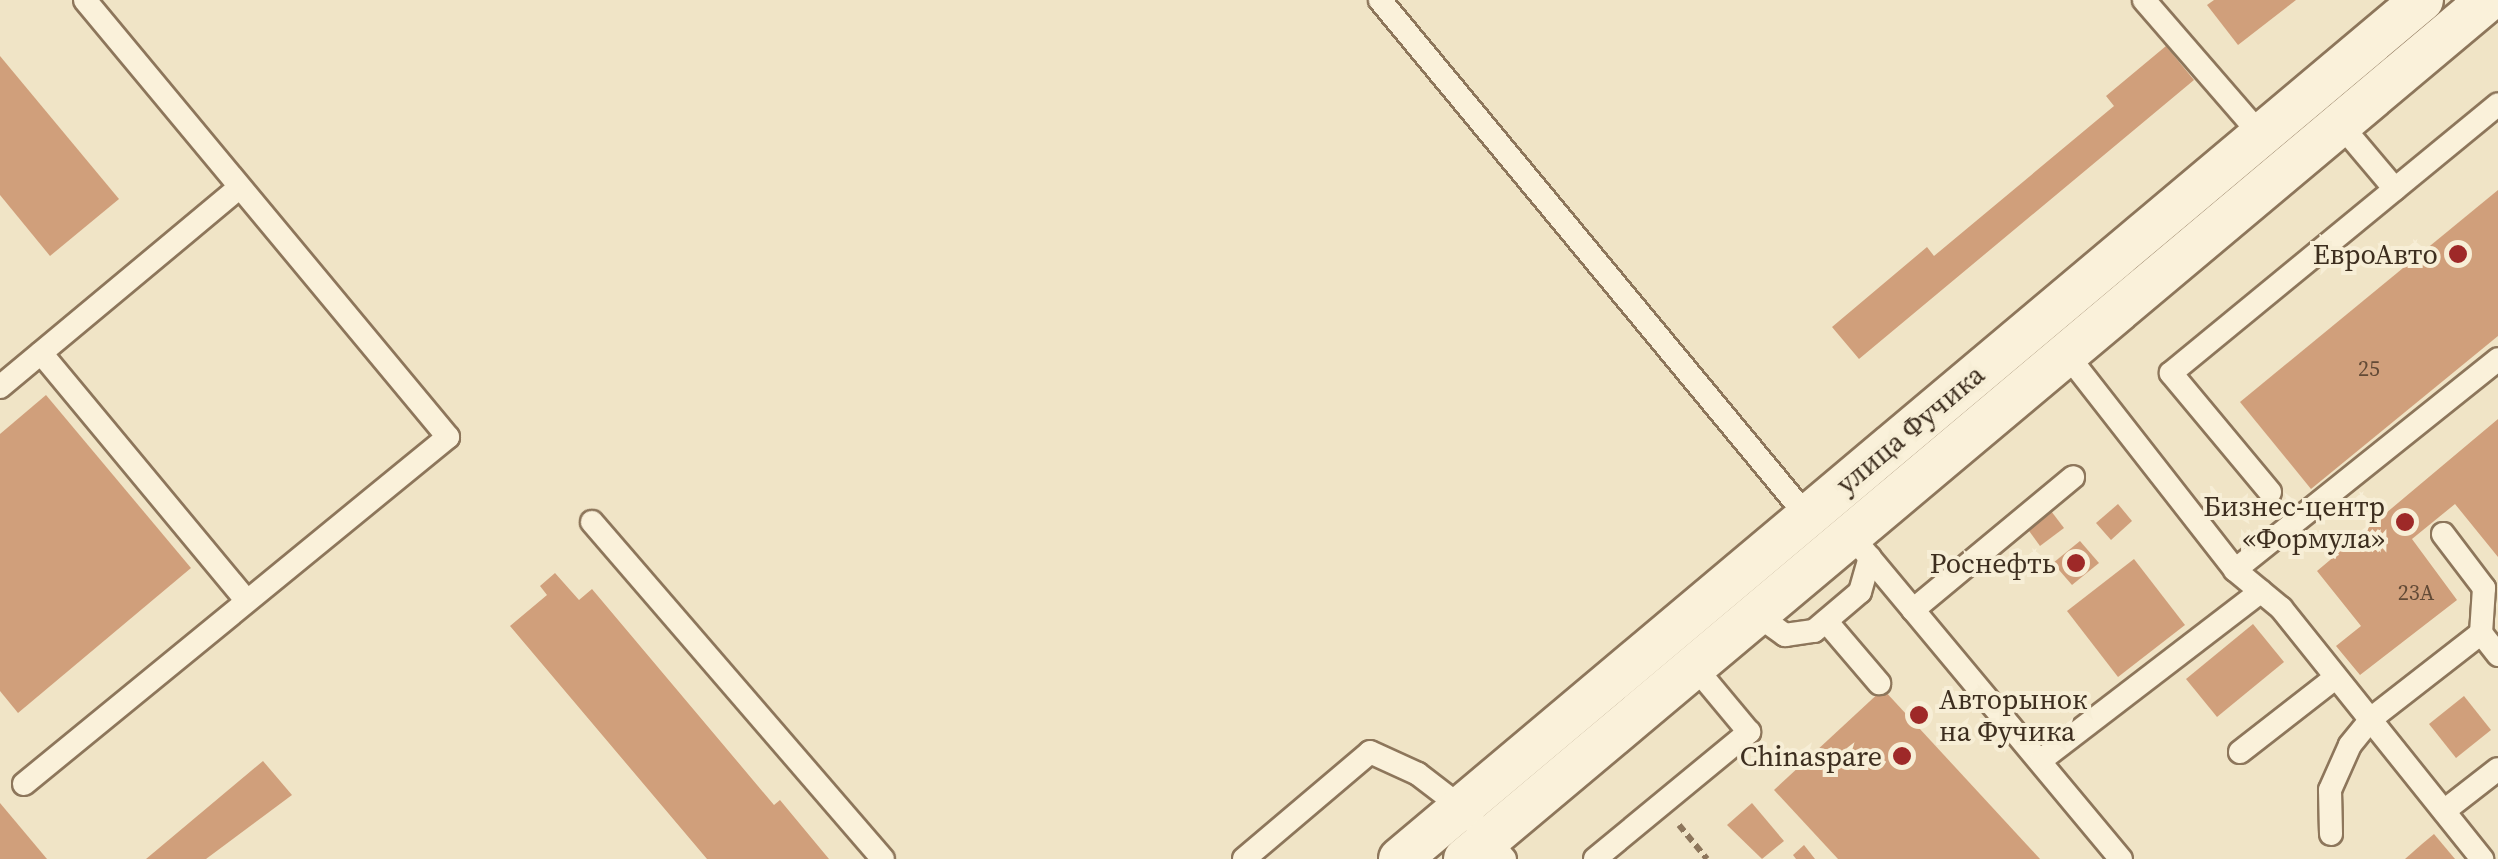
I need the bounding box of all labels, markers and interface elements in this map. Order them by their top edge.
place label: ЕвроАвто [2313,237,2438,271]
marker: ЕвроАвто [2447,243,2469,265]
house number: 25 [2358,356,2380,382]
street label: улица Фучика [1829,357,1991,501]
place label: Бизнес-центр «Формула» [2203,489,2385,555]
marker: Бизнес-центр «Формула» [2394,511,2416,533]
place label: Роснефть [1930,546,2056,580]
marker: Роснефть [2065,552,2087,574]
house number: 23А [2398,580,2434,606]
place label: Авторынок на Фучика [1939,682,2088,748]
marker: Авторынок на Фучика [1908,704,1930,726]
place label: Chinaspare [1740,739,1882,773]
marker: Chinaspare [1891,745,1913,767]

